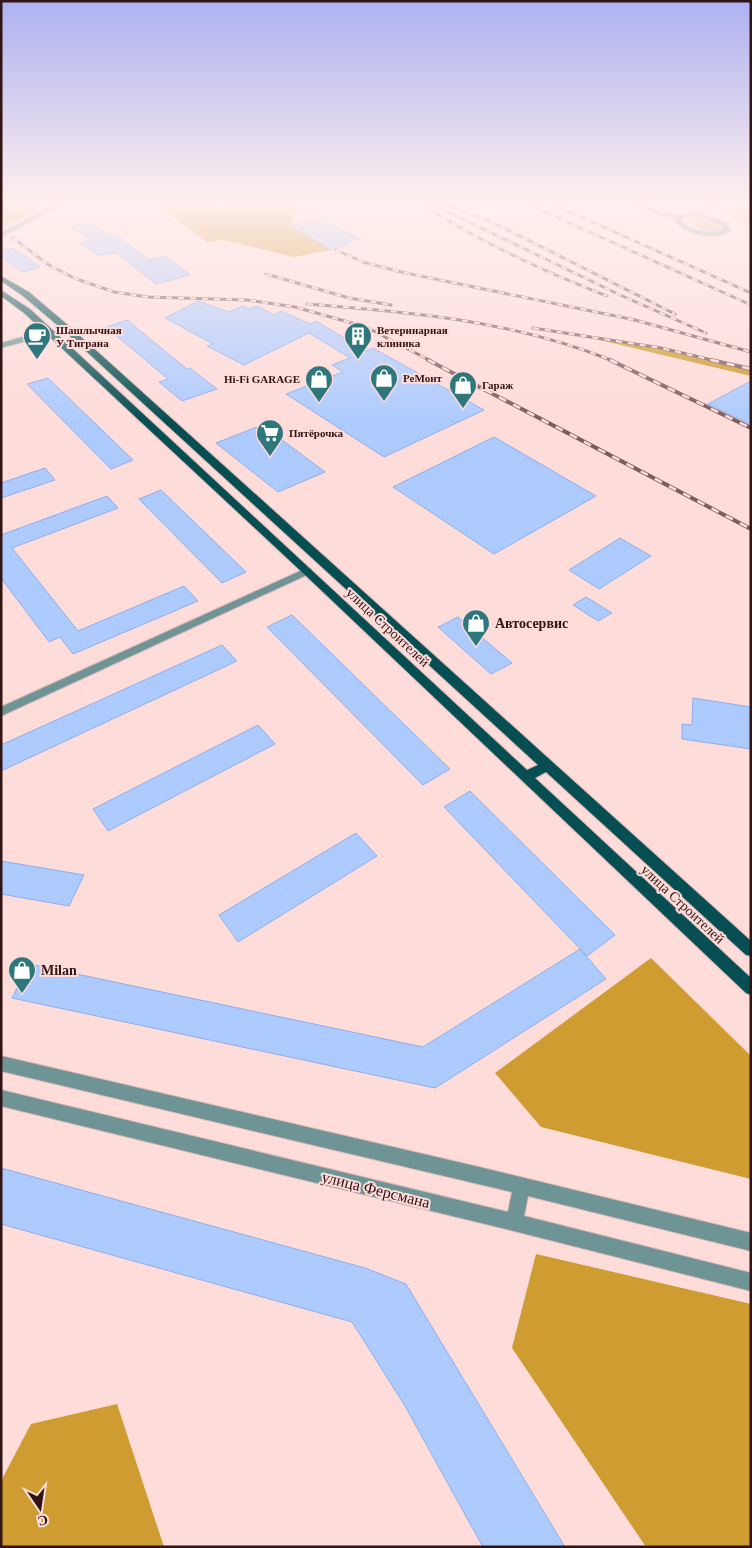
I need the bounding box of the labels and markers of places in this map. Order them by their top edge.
cafe icon: Шашлычная У Тиграна [22,321,52,360]
building icon: Ветеринарная клиника [343,321,373,360]
place label: Шашлычная У Тиграна [56,324,122,349]
place label: Ветеринарная клиника [377,324,448,349]
shop icon: РеМонт [369,363,399,402]
shop icon: Hi-Fi GARAGE [304,364,334,403]
shop icon: Гараж [448,370,478,409]
place label: РеМонт [403,372,443,384]
place label: Hi-Fi GARAGE [224,373,300,385]
place label: Гараж [482,379,513,391]
supermarket icon: Пятёрочка [255,418,285,457]
place label: Пятёрочка [289,427,344,439]
shop icon: Автосервис [461,608,491,647]
place label: Автосервис [495,616,568,631]
shop icon: Milan [7,955,37,994]
place label: Milan [41,963,77,978]

